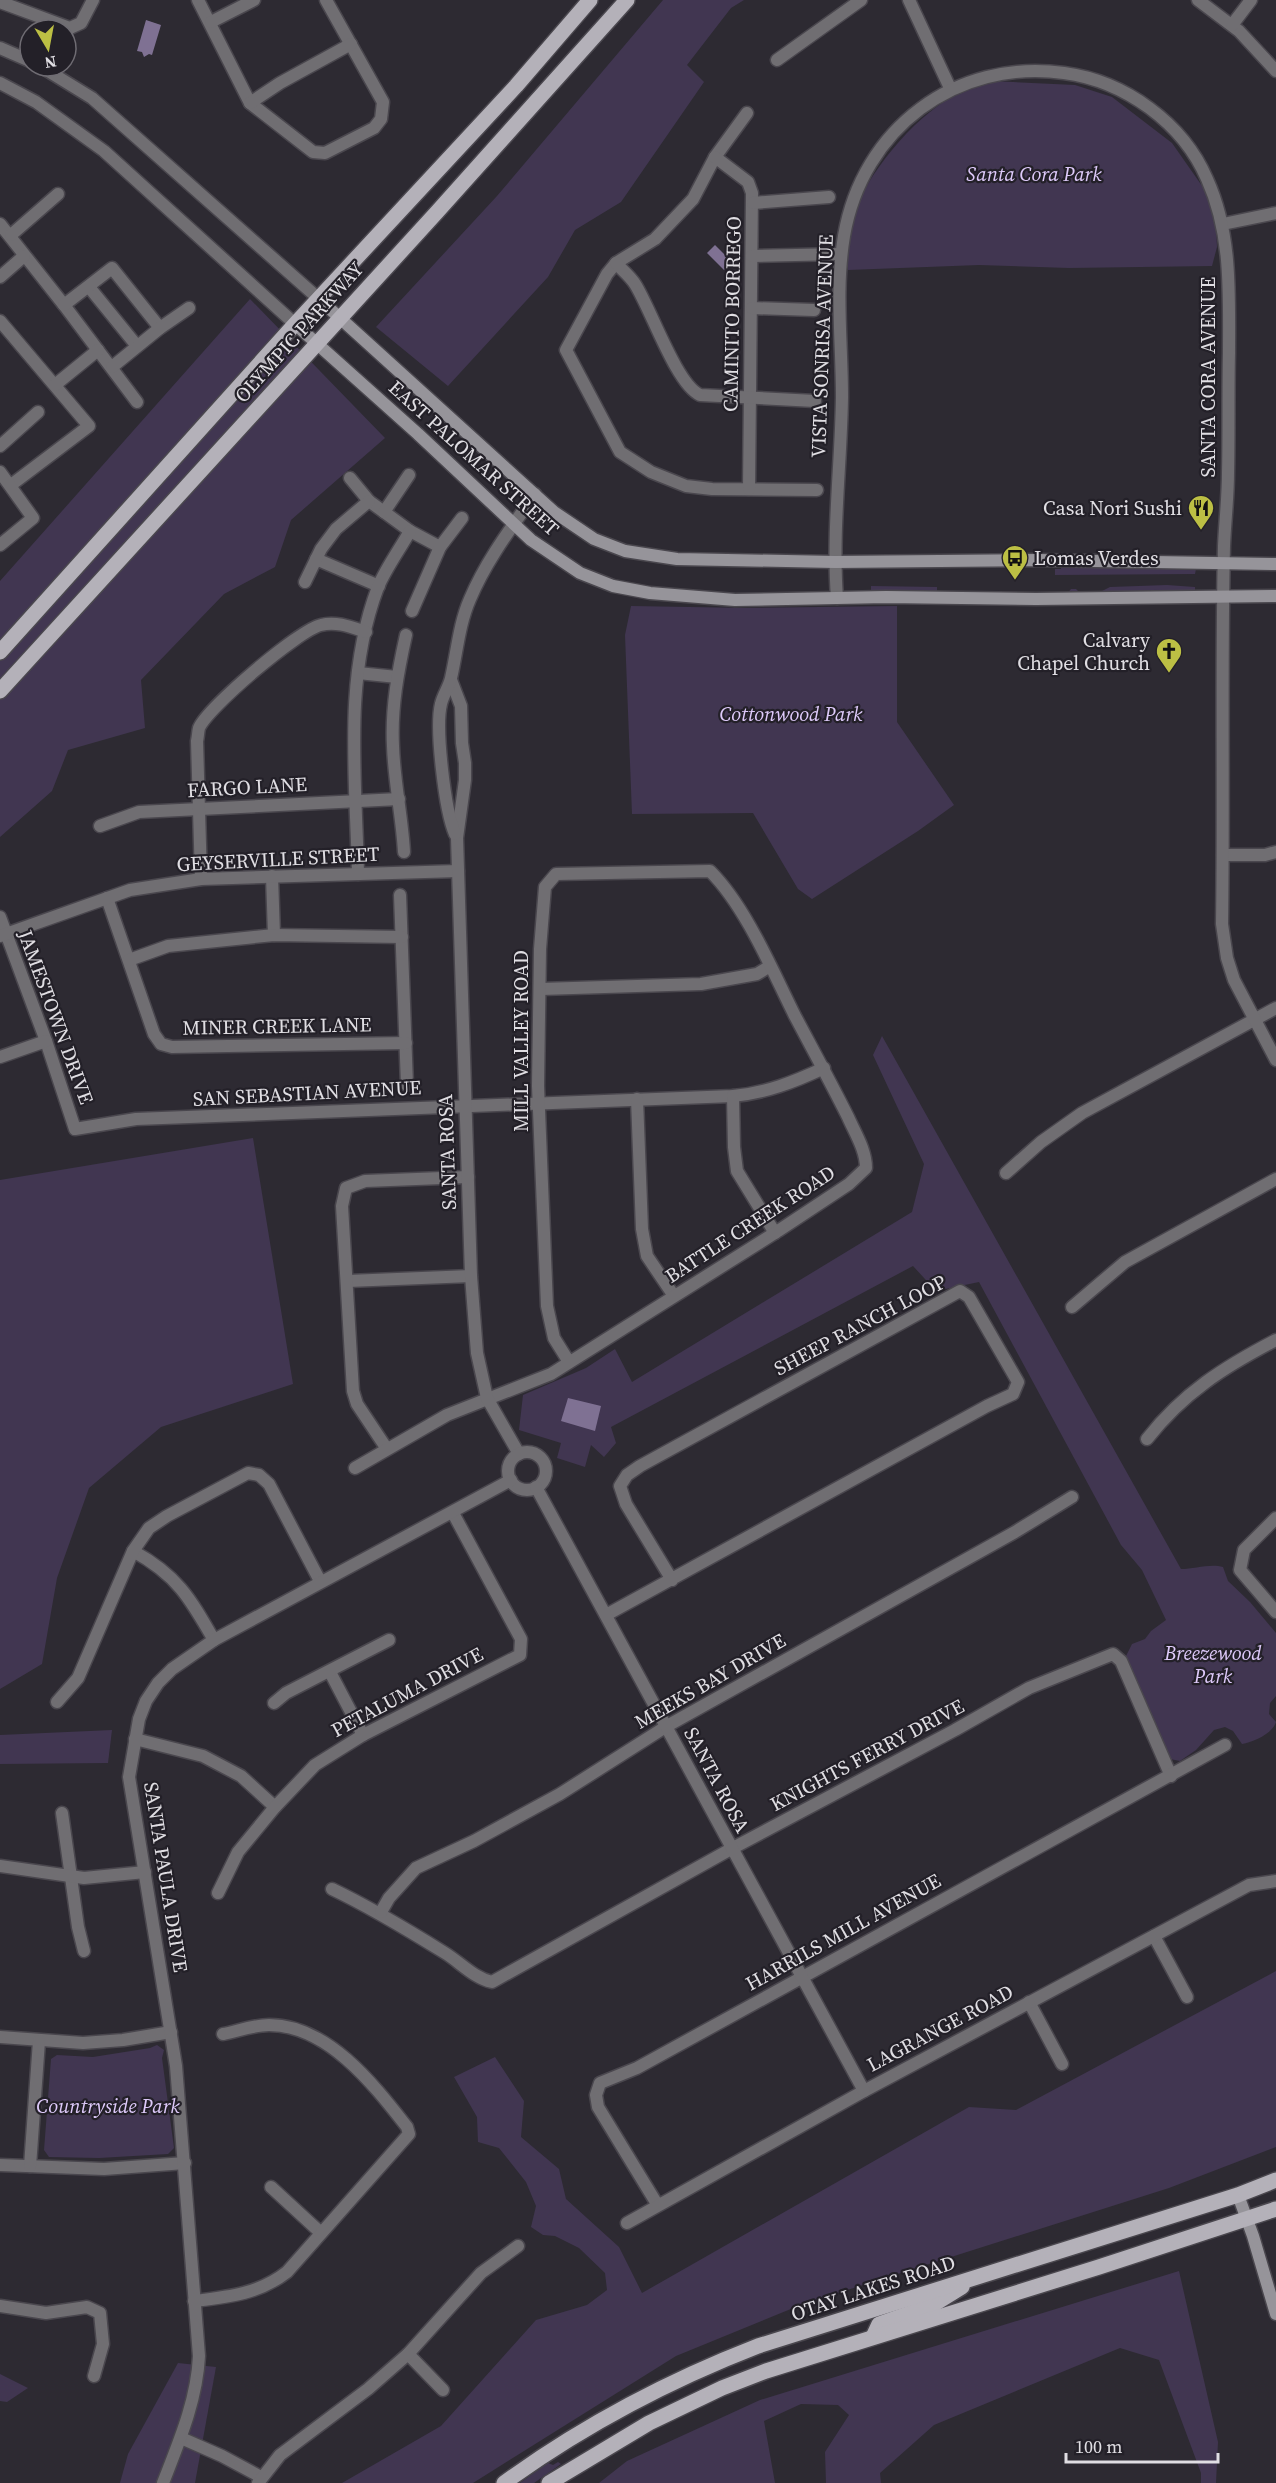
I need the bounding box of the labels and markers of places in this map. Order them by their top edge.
restaurant icon: Casa Nori Sushi [1186,493,1216,531]
place label: Casa Nori Sushi [1043,494,1182,522]
bus stop icon: Lomas Verdes [1000,543,1030,581]
place label: Lomas Verdes [1034,544,1159,572]
place label: Calvary Chapel Church [1017,626,1151,677]
church icon: Calvary Chapel Church [1154,636,1184,674]

